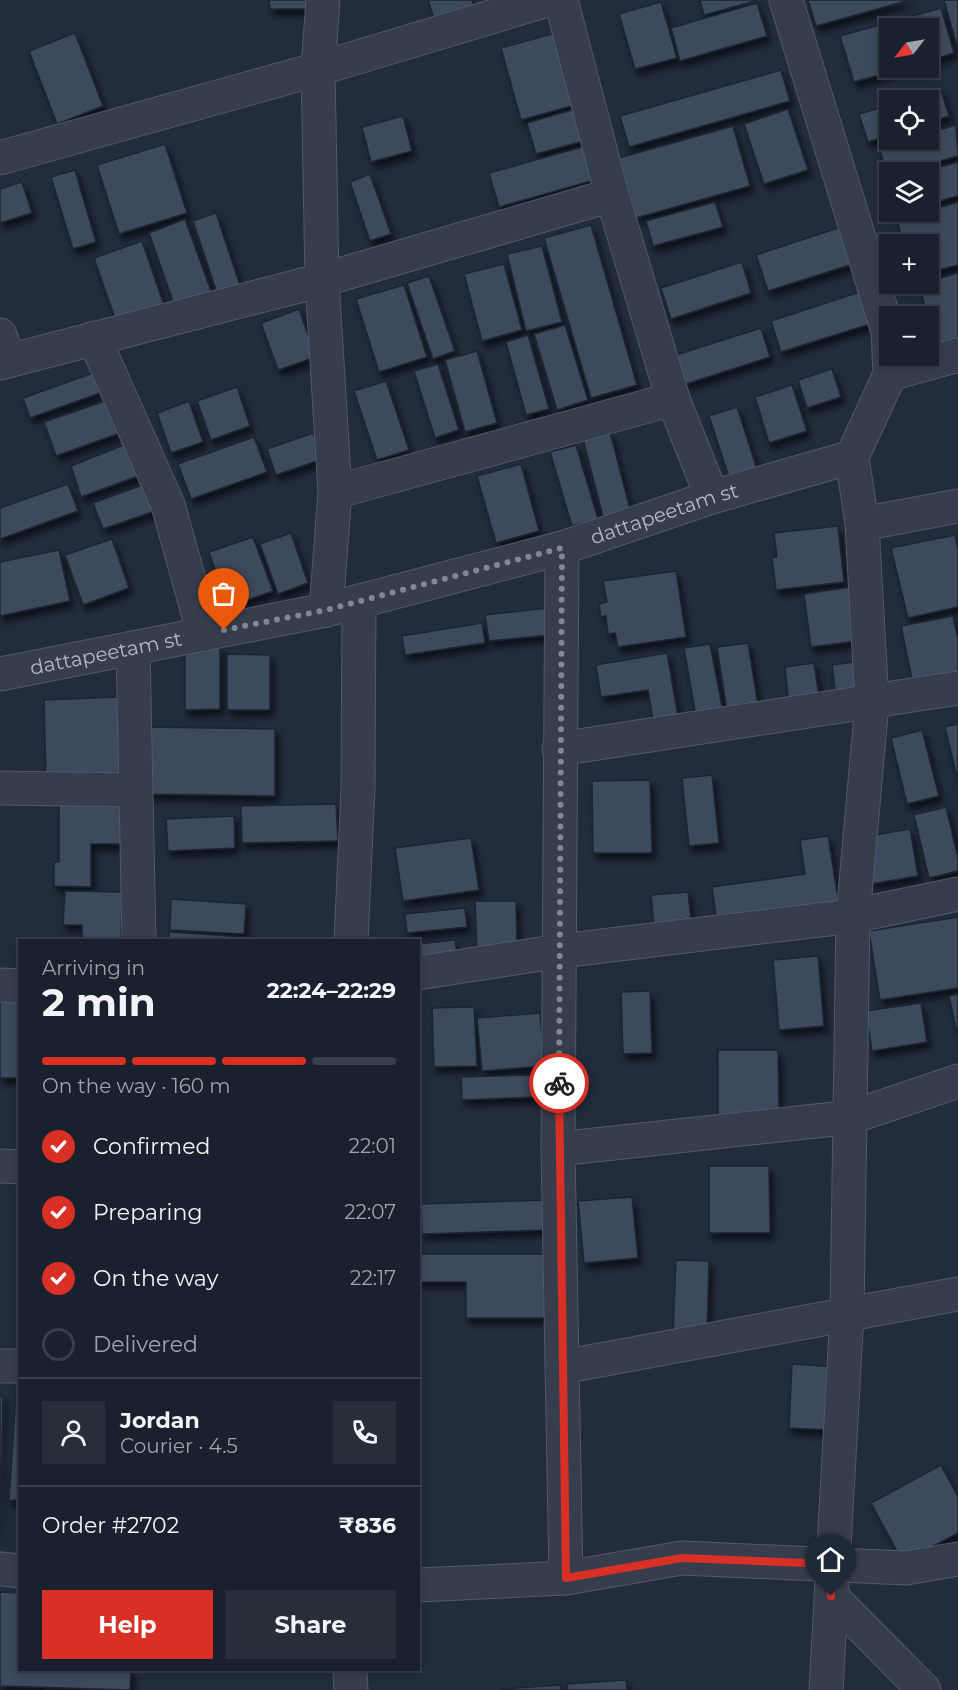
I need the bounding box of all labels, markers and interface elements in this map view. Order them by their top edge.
north arrow [879,18,939,78]
map controls [879,18,939,366]
button: locate [879,90,939,150]
button: layers [879,162,939,222]
button: + [879,234,939,294]
button: − [879,306,939,366]
street label: dattapeetam st [587,478,741,550]
pin [198,568,249,630]
icon: bag [207,577,240,610]
street label: dattapeetam st [28,627,184,680]
text: Arriving in [42,956,145,980]
text: 22:24–22:29 [267,977,396,1004]
text: 2 min [42,978,156,1026]
courier [529,1053,589,1113]
icon: bike [543,1067,576,1100]
text: On the way · 160 m [42,1074,231,1098]
icon: check [42,1130,75,1163]
text: Confirmed [93,1133,210,1160]
text: 22:01 [349,1134,396,1158]
icon: check [42,1196,75,1229]
text: Preparing [93,1199,202,1226]
text: 22:07 [344,1200,396,1224]
icon: check [42,1262,75,1295]
text: On the way [93,1265,218,1292]
text: 22:17 [350,1266,396,1290]
text: Delivered [93,1331,198,1358]
button: person [42,1401,105,1464]
button: phone [333,1401,396,1464]
text: Jordan [120,1407,200,1434]
text: Courier · 4.5 [120,1434,238,1458]
text: Order #2702 [42,1512,179,1539]
text: ₹836 [339,1512,396,1539]
pin [805,1534,856,1596]
icon: home [814,1543,847,1576]
button: Help [42,1590,213,1659]
button: Share [225,1590,396,1659]

